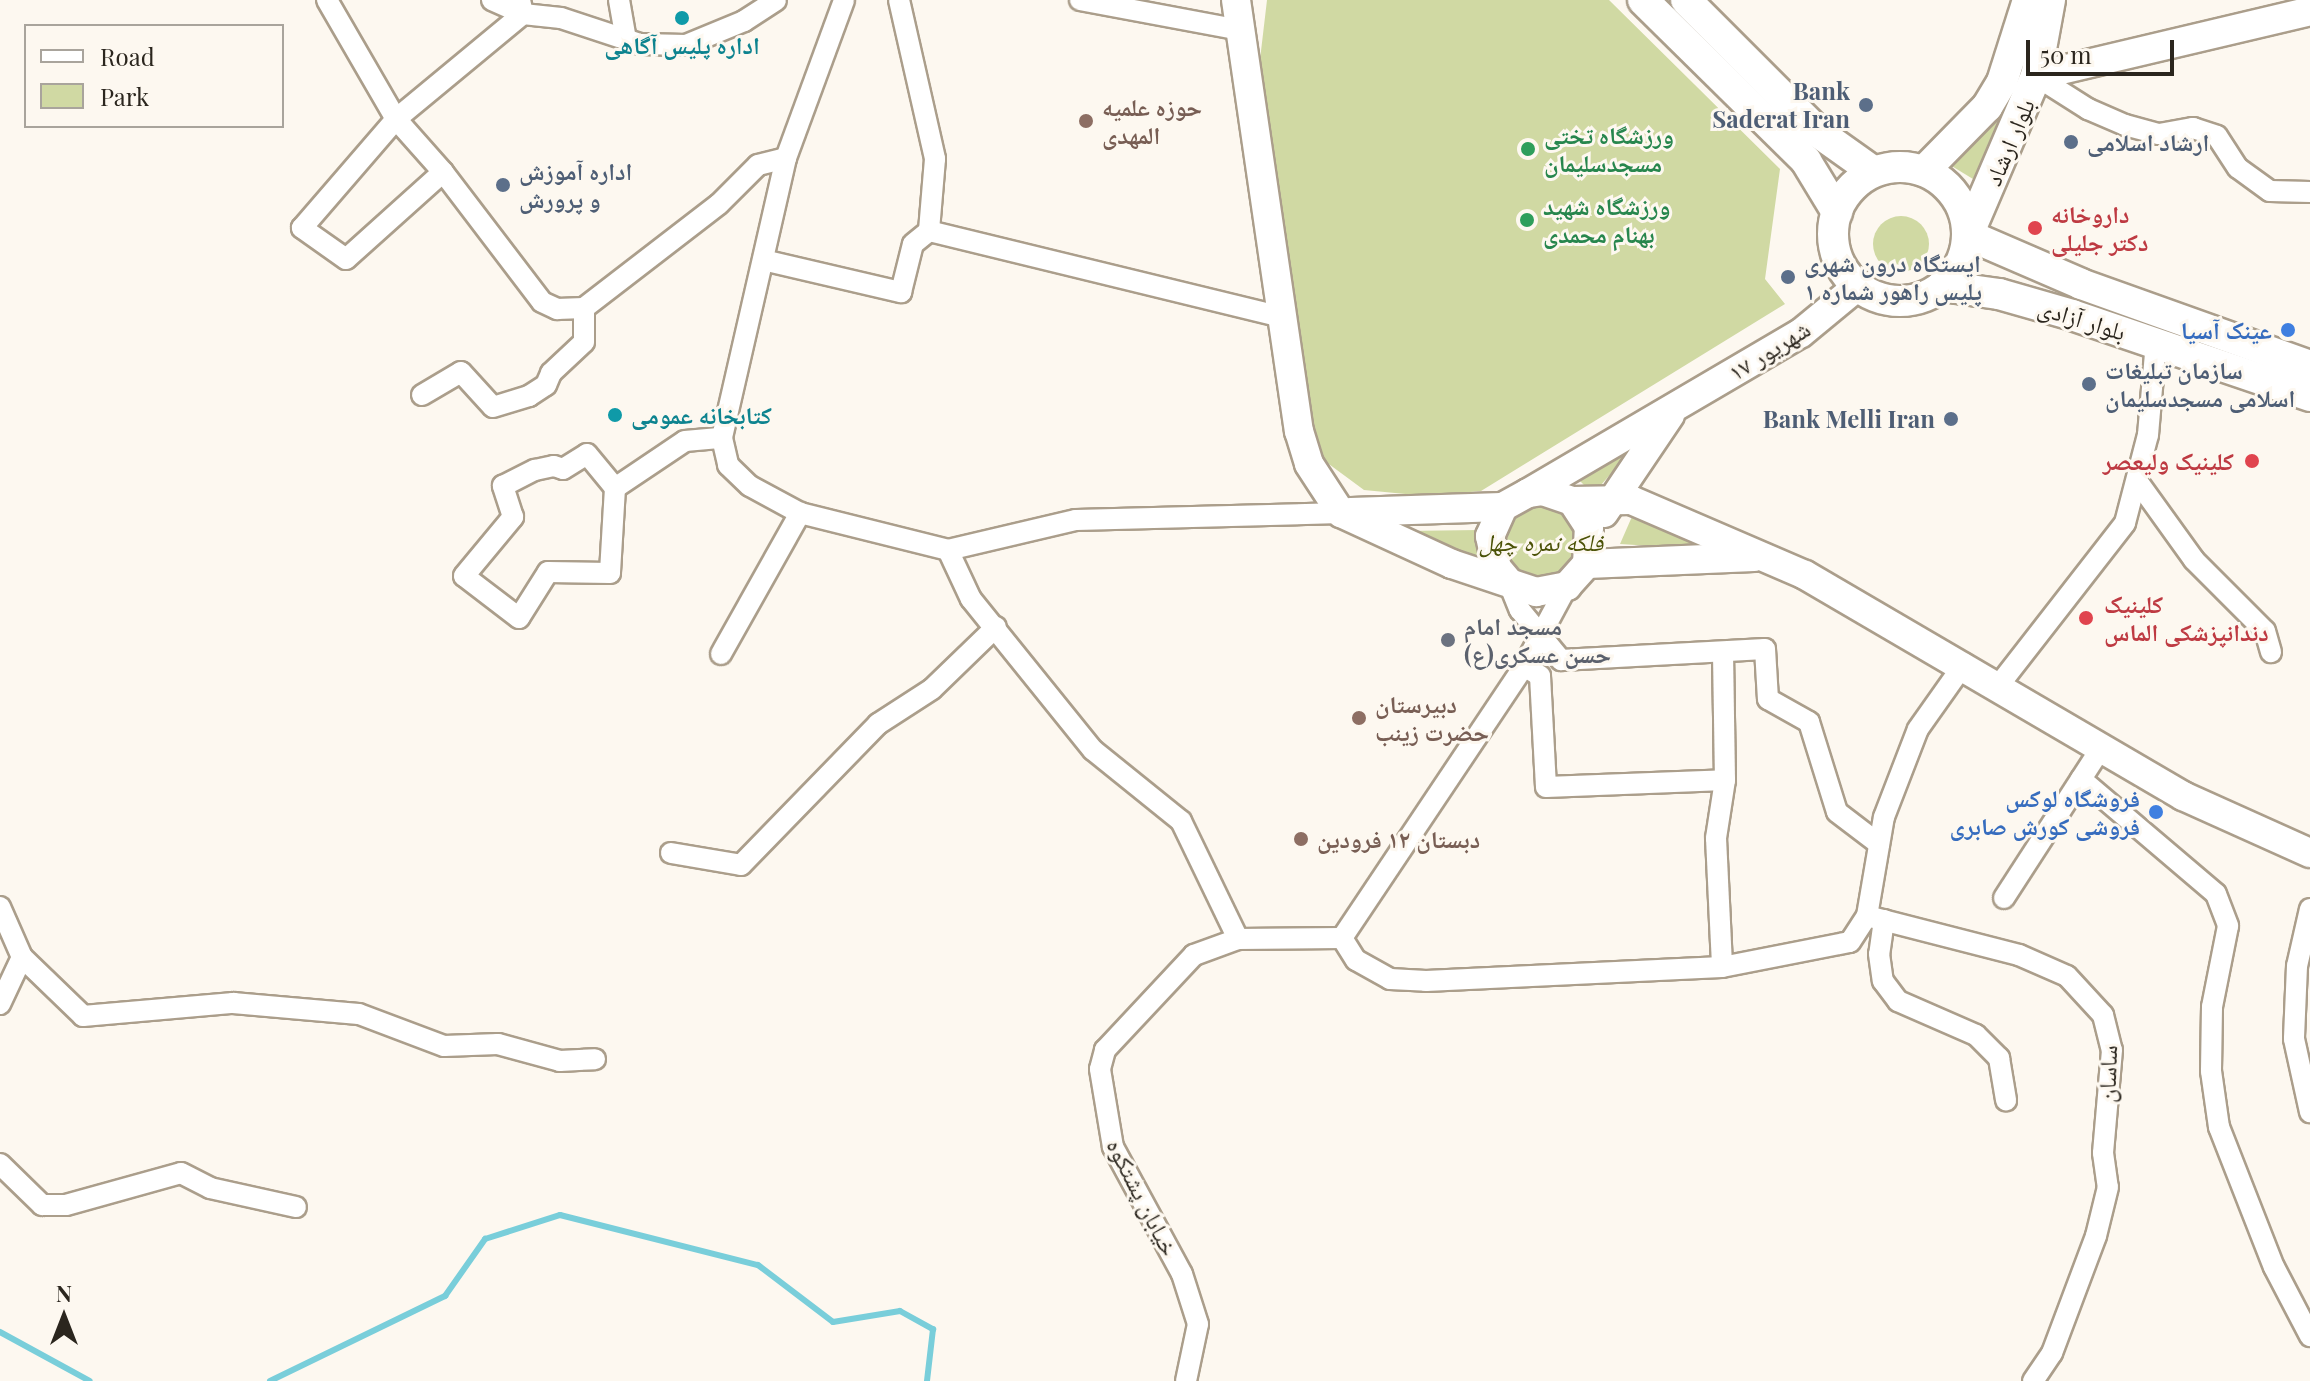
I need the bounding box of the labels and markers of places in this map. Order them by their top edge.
marker: اداره پلیس آگاهی [673,9,691,27]
place label: اداره پلیس آگاهی [604,31,760,59]
place label: Bank Saderat Iran [1712,77,1850,133]
place label: حوزه علمیه المهدی [1102,93,1202,149]
marker: Bank Saderat Iran [1857,96,1875,114]
marker: حوزه علمیه المهدی [1077,112,1095,130]
place label: ورزشگاه تختی مسجدسلیمان [1544,121,1674,177]
place label: ارشاد اسلامی [2087,128,2209,156]
marker: ارشاد اسلامی [2062,133,2080,151]
marker: ورزشگاه تختی مسجدسلیمان [1519,140,1537,158]
place label: اداره آموزش و پرورش [519,157,632,213]
marker: اداره آموزش و پرورش [494,176,512,194]
place label: ورزشگاه شهید بهنام محمدی [1543,192,1670,248]
place label: داروخانه دکتر جلیلی [2051,200,2148,256]
marker: ورزشگاه شهید بهنام محمدی [1518,211,1536,229]
marker: داروخانه دکتر جلیلی [2026,219,2044,237]
place label: ایستگاه درون شهری پلیس راهور شماره ۱ [1804,249,1982,305]
marker: ایستگاه درون شهری پلیس راهور شماره ۱ [1779,268,1797,286]
place label: عینک آسیا [2181,316,2272,344]
marker: عینک آسیا [2279,321,2297,339]
place label: سازمان تبلیغات اسلامی مسجدسلیمان [2105,356,2295,412]
marker: سازمان تبلیغات اسلامی مسجدسلیمان [2080,375,2098,393]
place label: کتابخانه عمومی [631,401,772,429]
place label: Bank Melli Iran [1763,405,1935,433]
marker: کتابخانه عمومی [606,406,624,424]
marker: Bank Melli Iran [1942,410,1960,428]
place label: کلینیک ولیعصر [2103,447,2234,475]
marker: کلینیک ولیعصر [2241,450,2263,472]
place label: کلینیک دندانپزشکی الماس [2104,590,2269,646]
marker: کلینیک دندانپزشکی الماس [2075,607,2097,629]
place label: مسجد امام حسن عسکری(ع) [1464,612,1611,668]
marker: مسجد امام حسن عسکری(ع) [1439,631,1457,649]
place label: دبیرستان حضرت زینب [1375,690,1489,746]
marker: دبیرستان حضرت زینب [1350,709,1368,727]
place label: فروشگاه لوکس فروشی کورش صابری [1950,784,2140,840]
marker: فروشگاه لوکس فروشی کورش صابری [2147,803,2165,821]
place label: دبستان ۱۲ فرودین [1317,825,1480,853]
marker: دبستان ۱۲ فرودین [1292,830,1310,848]

